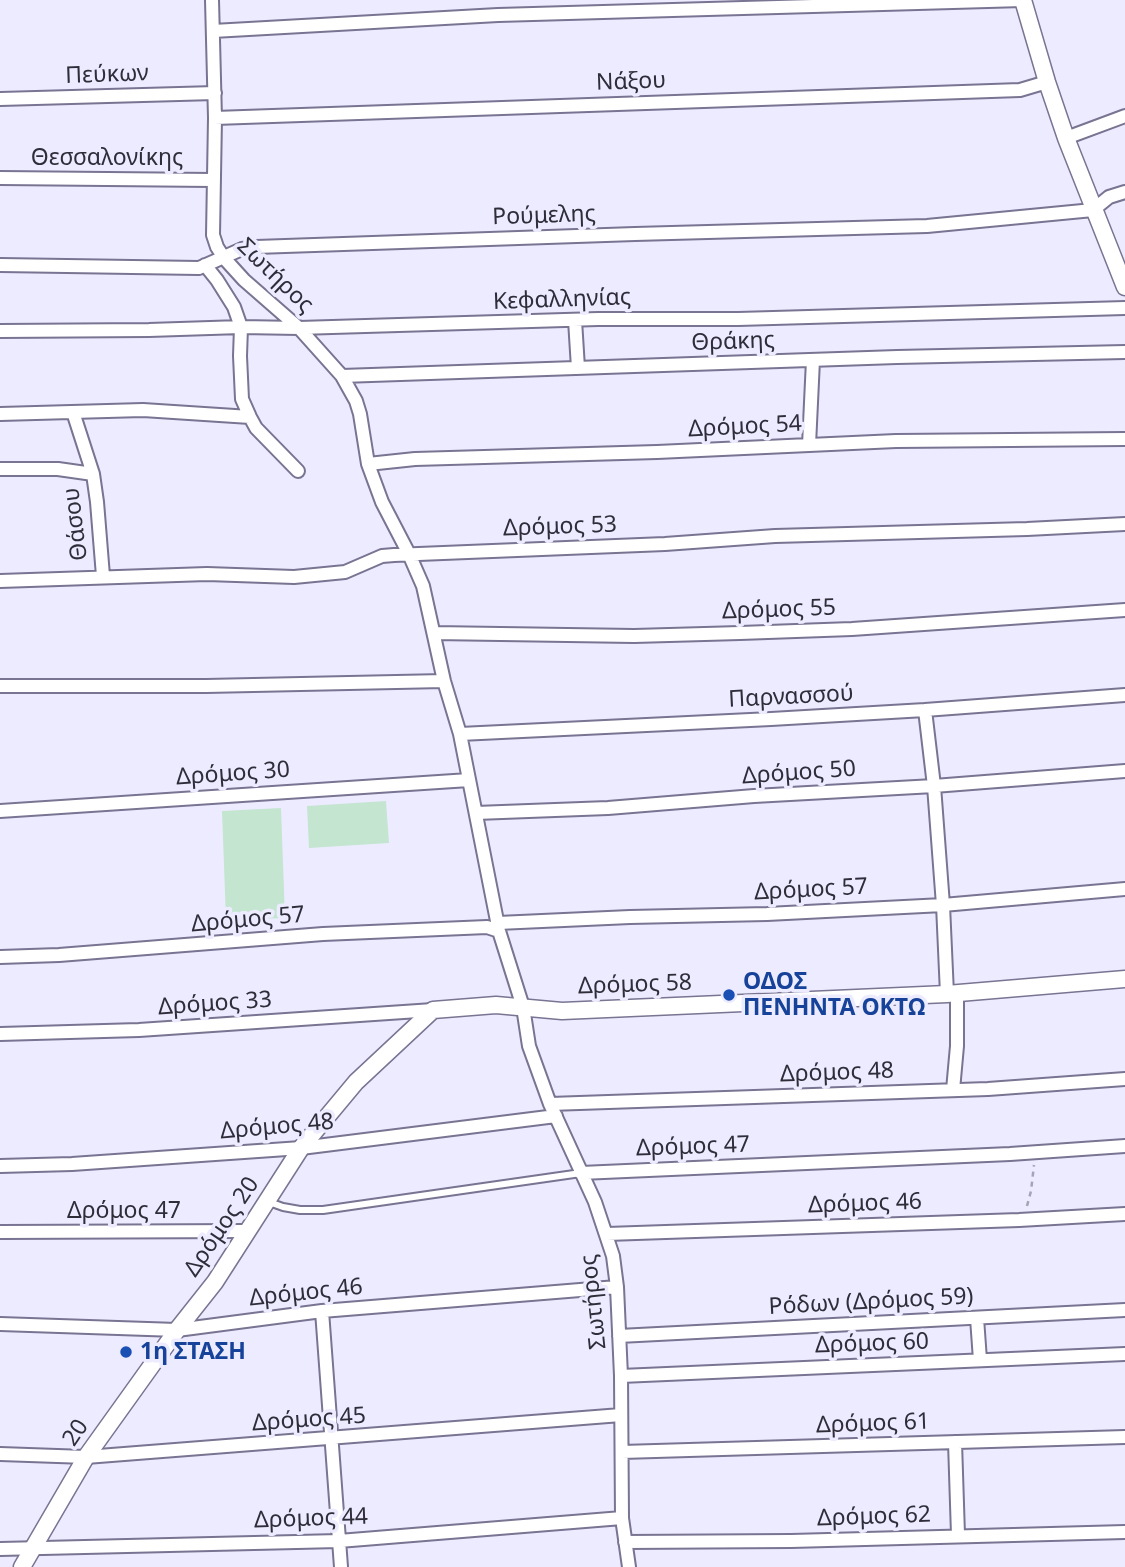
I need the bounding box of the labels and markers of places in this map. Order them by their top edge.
place label: ΟΔΟΣ ΠΕΝΗΝΤΑ ΟΚΤΩ [743,968,925,1022]
marker: ΟΔΟΣ ΠΕΝΗΝΤΑ ΟΚΤΩ [721,987,737,1003]
place label: 1η ΣΤΑΣΗ [140,1338,246,1366]
marker: 1η ΣΤΑΣΗ [118,1344,134,1360]

